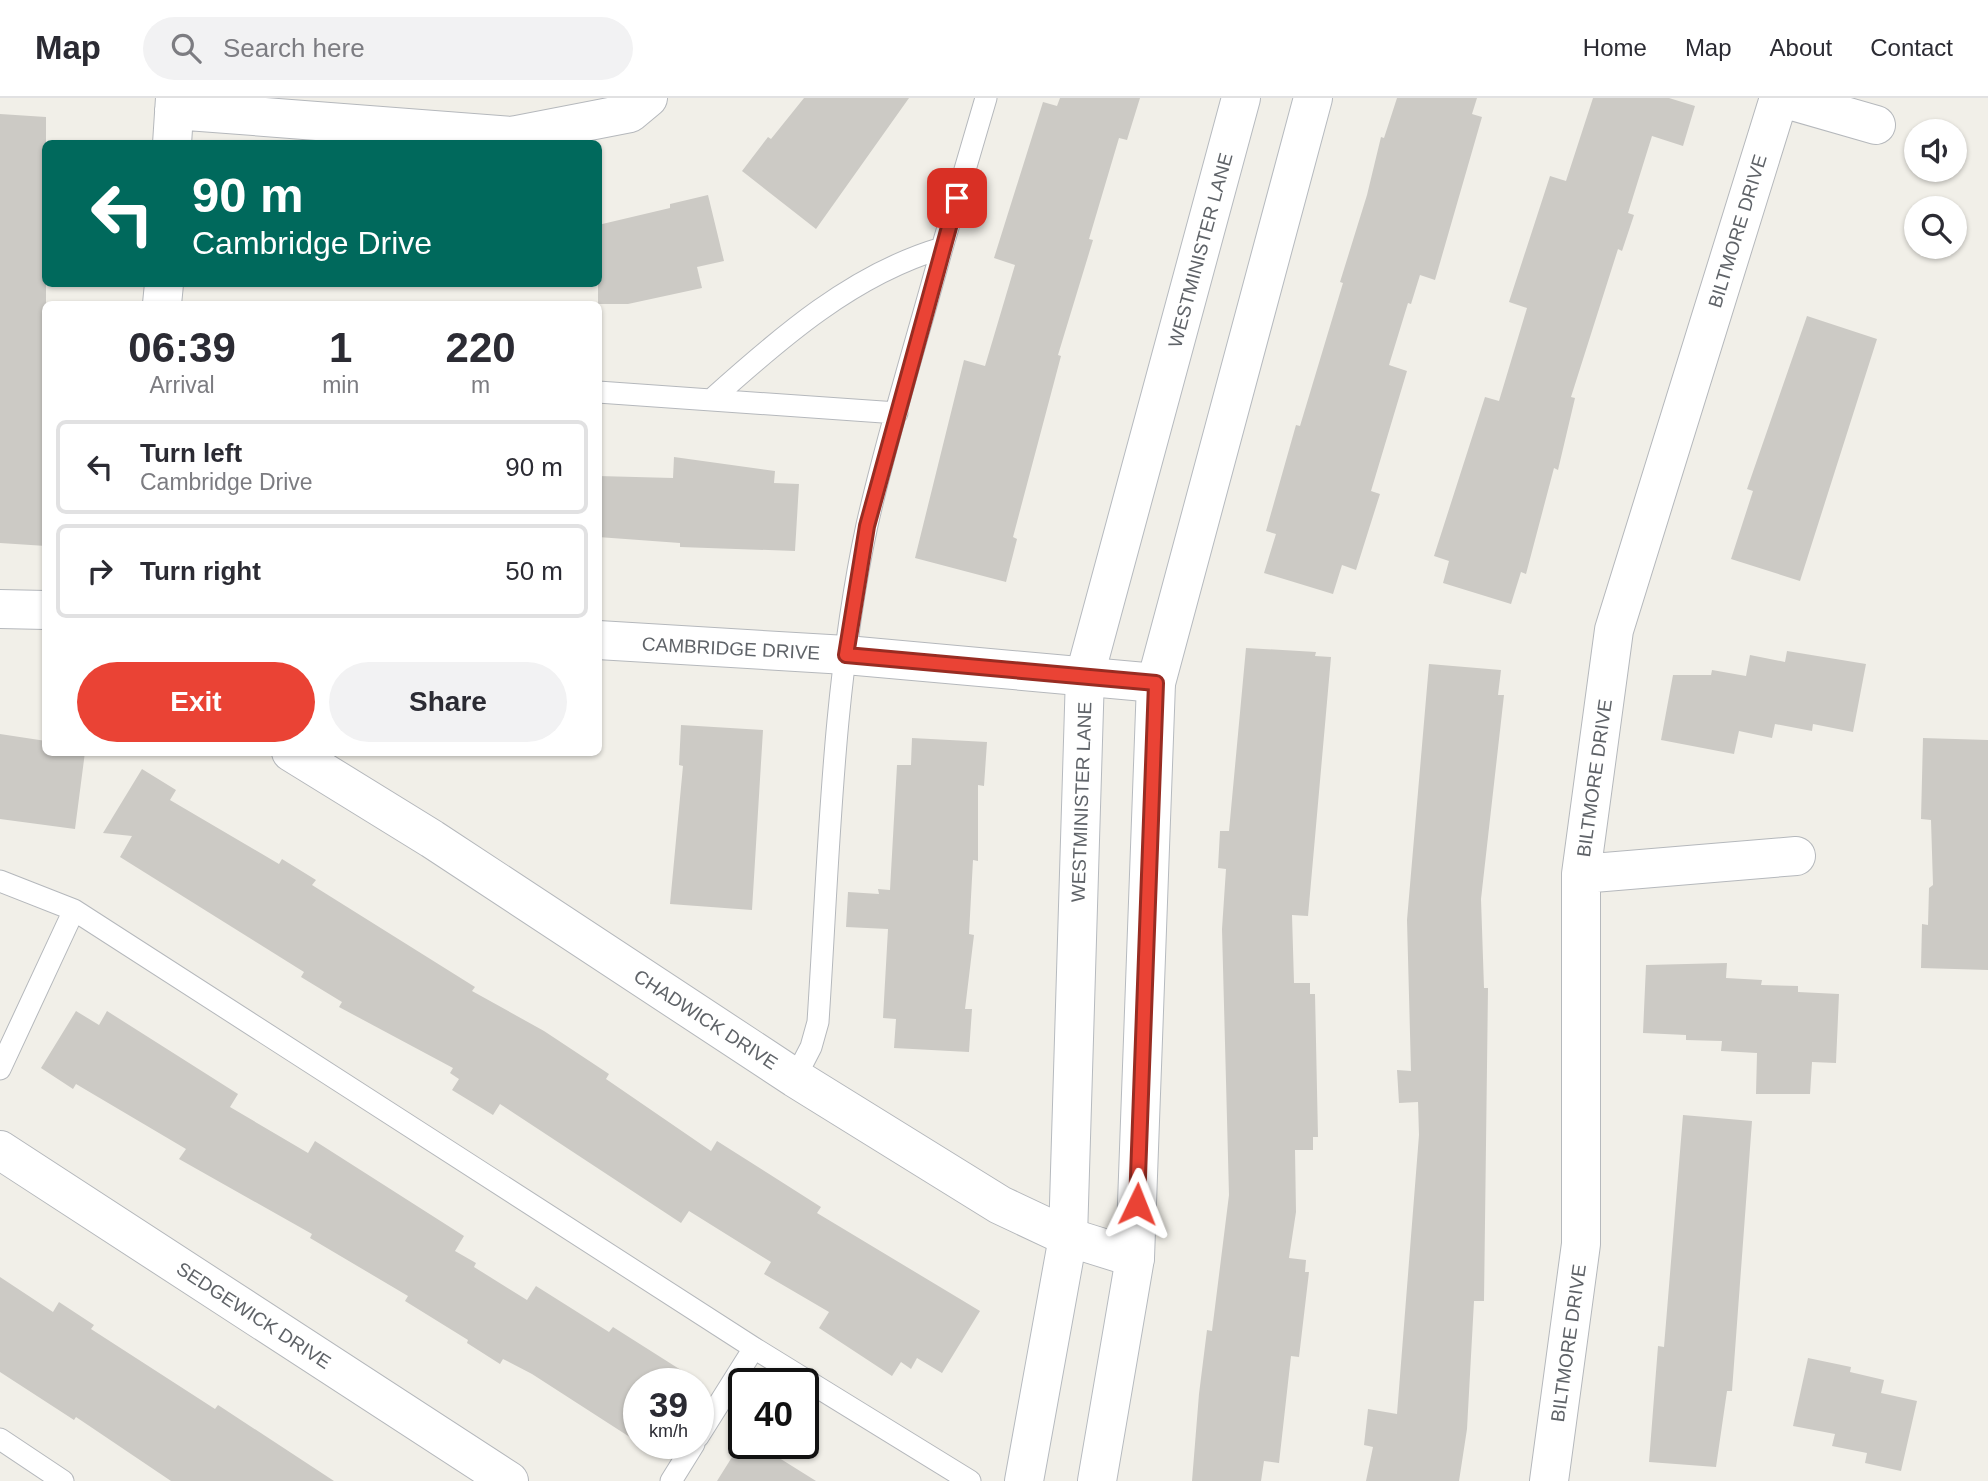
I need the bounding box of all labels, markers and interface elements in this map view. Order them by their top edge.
search box [143,17,633,80]
text: Map [35,29,101,66]
icon: search [167,29,205,67]
text: Search here [223,33,365,63]
text: Home [1583,34,1647,61]
text: Map [1685,34,1732,61]
text: About [1770,34,1832,61]
text: Contact [1870,34,1953,61]
map controls [1904,119,1967,259]
button: sound [1904,119,1967,182]
street label: WESTMINISTER LANE [1164,151,1237,350]
street label: BILTMORE DRIVE [1704,152,1771,310]
icon: left [77,168,168,259]
text: 90 m [192,168,304,222]
pin [927,168,987,228]
icon: arrive [938,179,976,217]
button: search [1904,196,1967,259]
text: Cambridge Drive [192,225,432,261]
text: 06:39 [128,324,236,371]
text: 1 [329,324,352,371]
text: 220 [446,324,516,371]
text: Arrival [149,372,215,398]
text: min [322,372,359,398]
text: m [471,372,490,398]
text: Turn left [140,438,242,468]
icon: left [81,448,119,486]
text: 90 m [505,452,563,482]
text: Cambridge Drive [140,469,313,495]
icon: right [81,552,119,590]
text: Turn right [140,556,261,586]
text: 50 m [505,556,563,586]
street label: CAMBRIDGE DRIVE [641,633,821,664]
button: Exit [77,662,315,742]
button: Share [329,662,567,742]
street label: BILTMORE DRIVE [1573,698,1616,858]
street label: WESTMINISTER LANE [1068,701,1095,903]
street label: CHADWICK DRIVE [630,965,781,1074]
position arrow [1100,1167,1174,1241]
street label: SEDGEWICK DRIVE [173,1258,335,1373]
street label: BILTMORE DRIVE [1547,1263,1590,1423]
speed limit sign: 40 [728,1368,819,1459]
text: 39 [649,1385,688,1424]
text: km/h [649,1421,688,1441]

